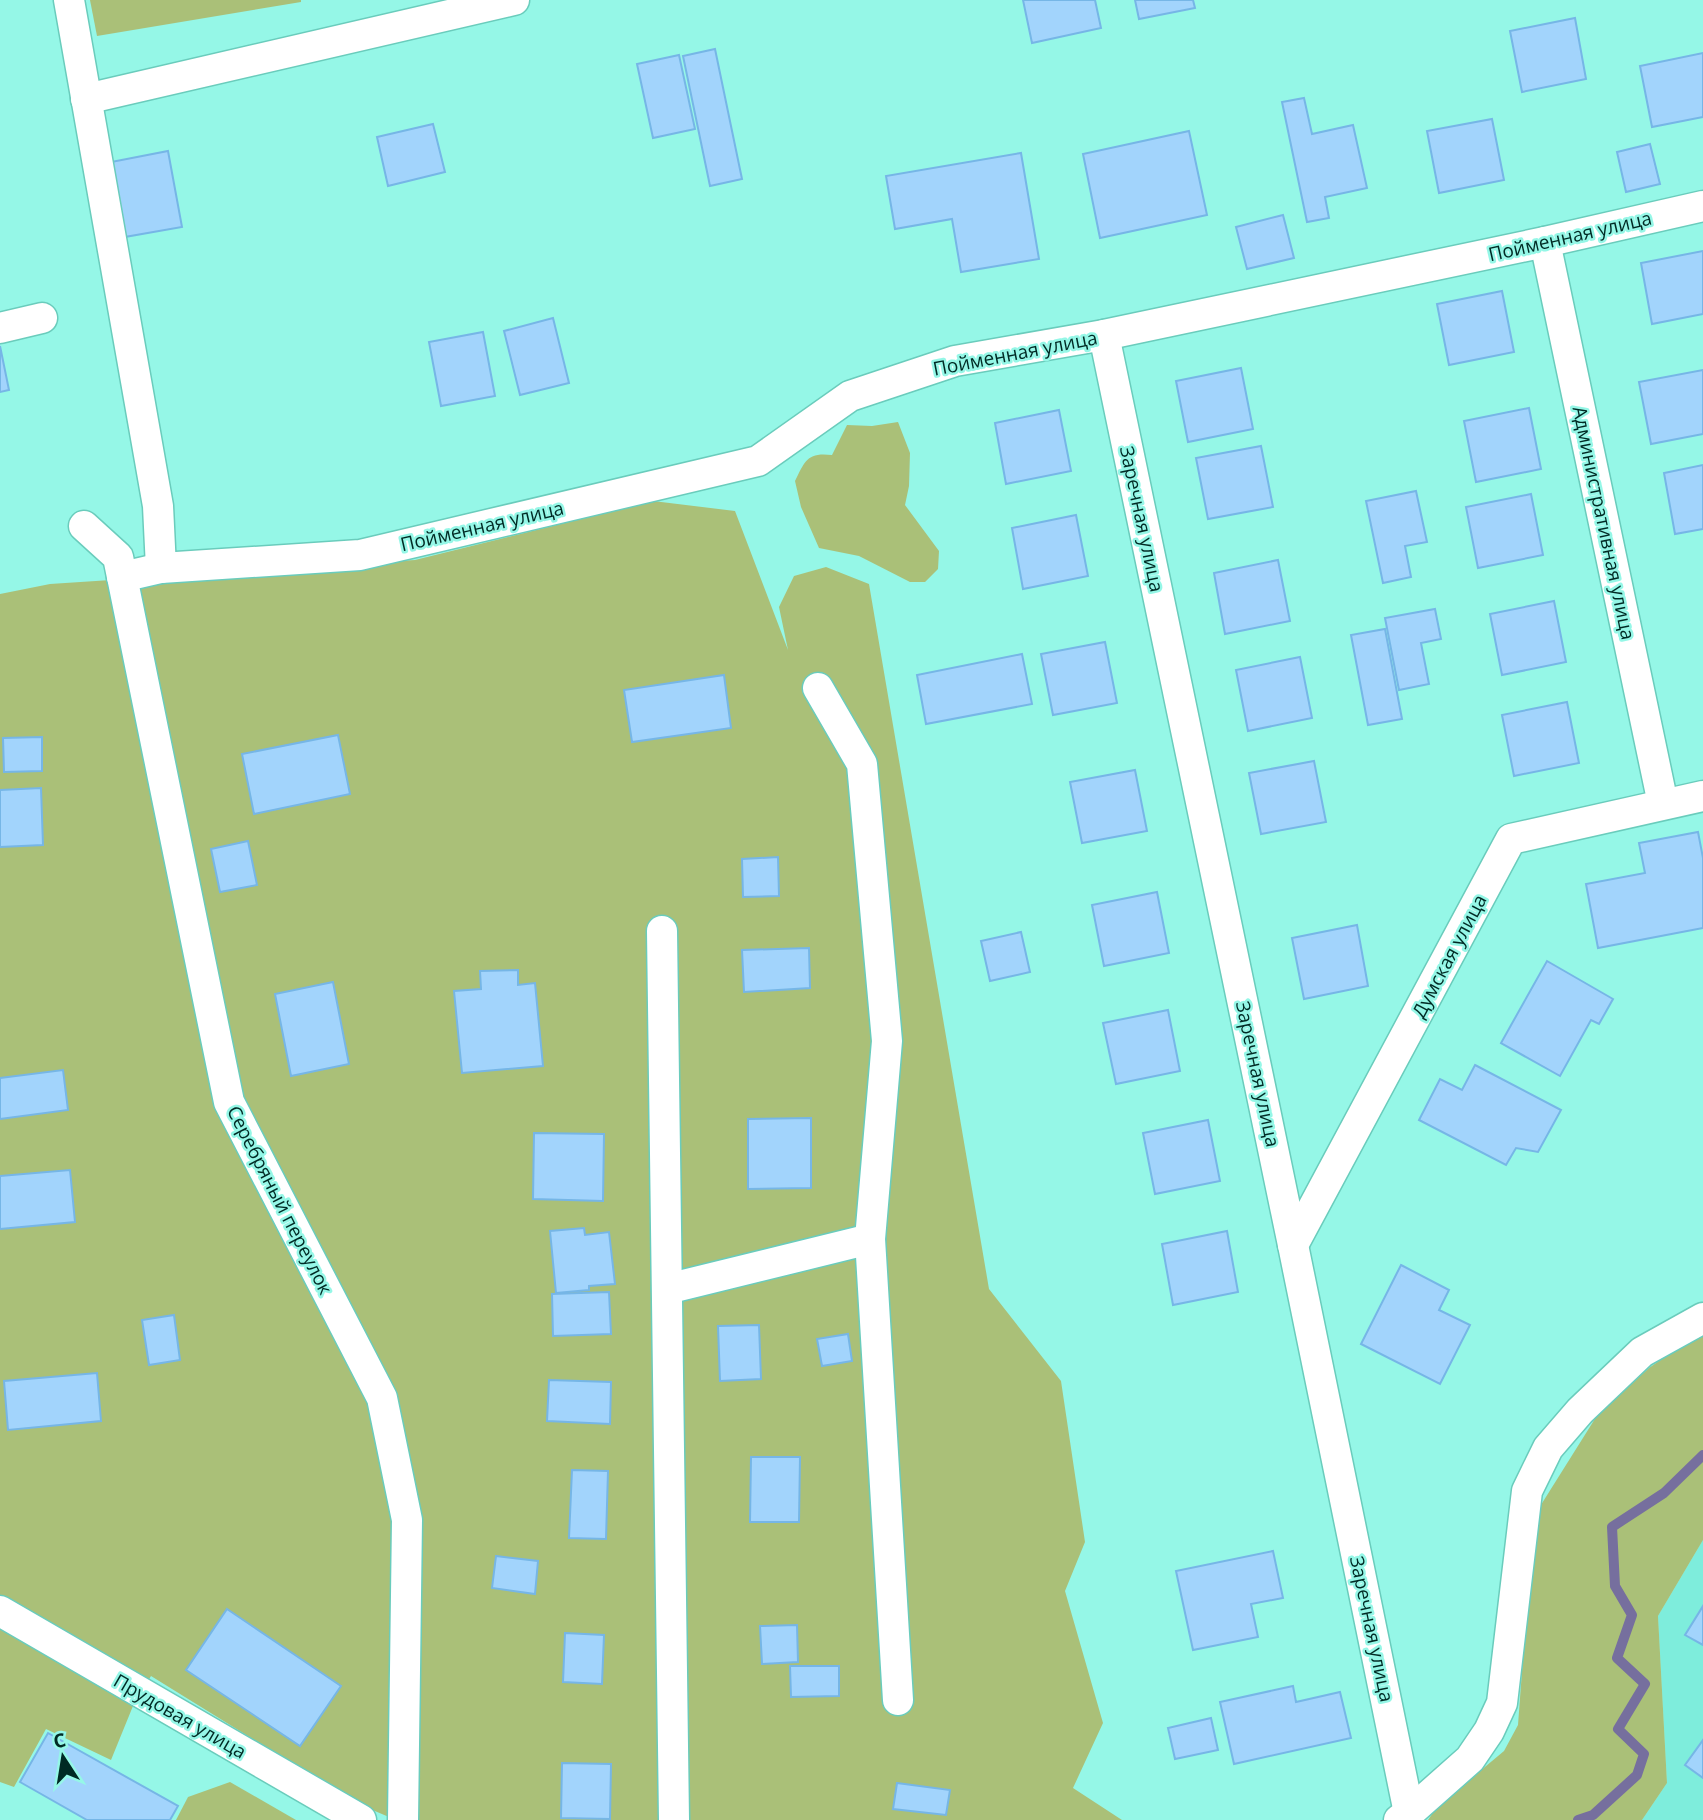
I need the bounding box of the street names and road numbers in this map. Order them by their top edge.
street label: Пойменная улица [1486,205,1654,267]
street label: Пойменная улица [931,324,1099,382]
street label: Административная улица [1567,404,1641,642]
street label: Заречная улица [1114,444,1170,594]
street label: Пойменная улица [398,495,566,557]
street label: Думская улица [1406,890,1492,1022]
street label: Заречная улица [1230,999,1286,1149]
street label: Серебряный переулок [221,1101,339,1299]
street label: Заречная улица [1344,1554,1400,1704]
street label: Прудовая улица [109,1667,251,1765]

